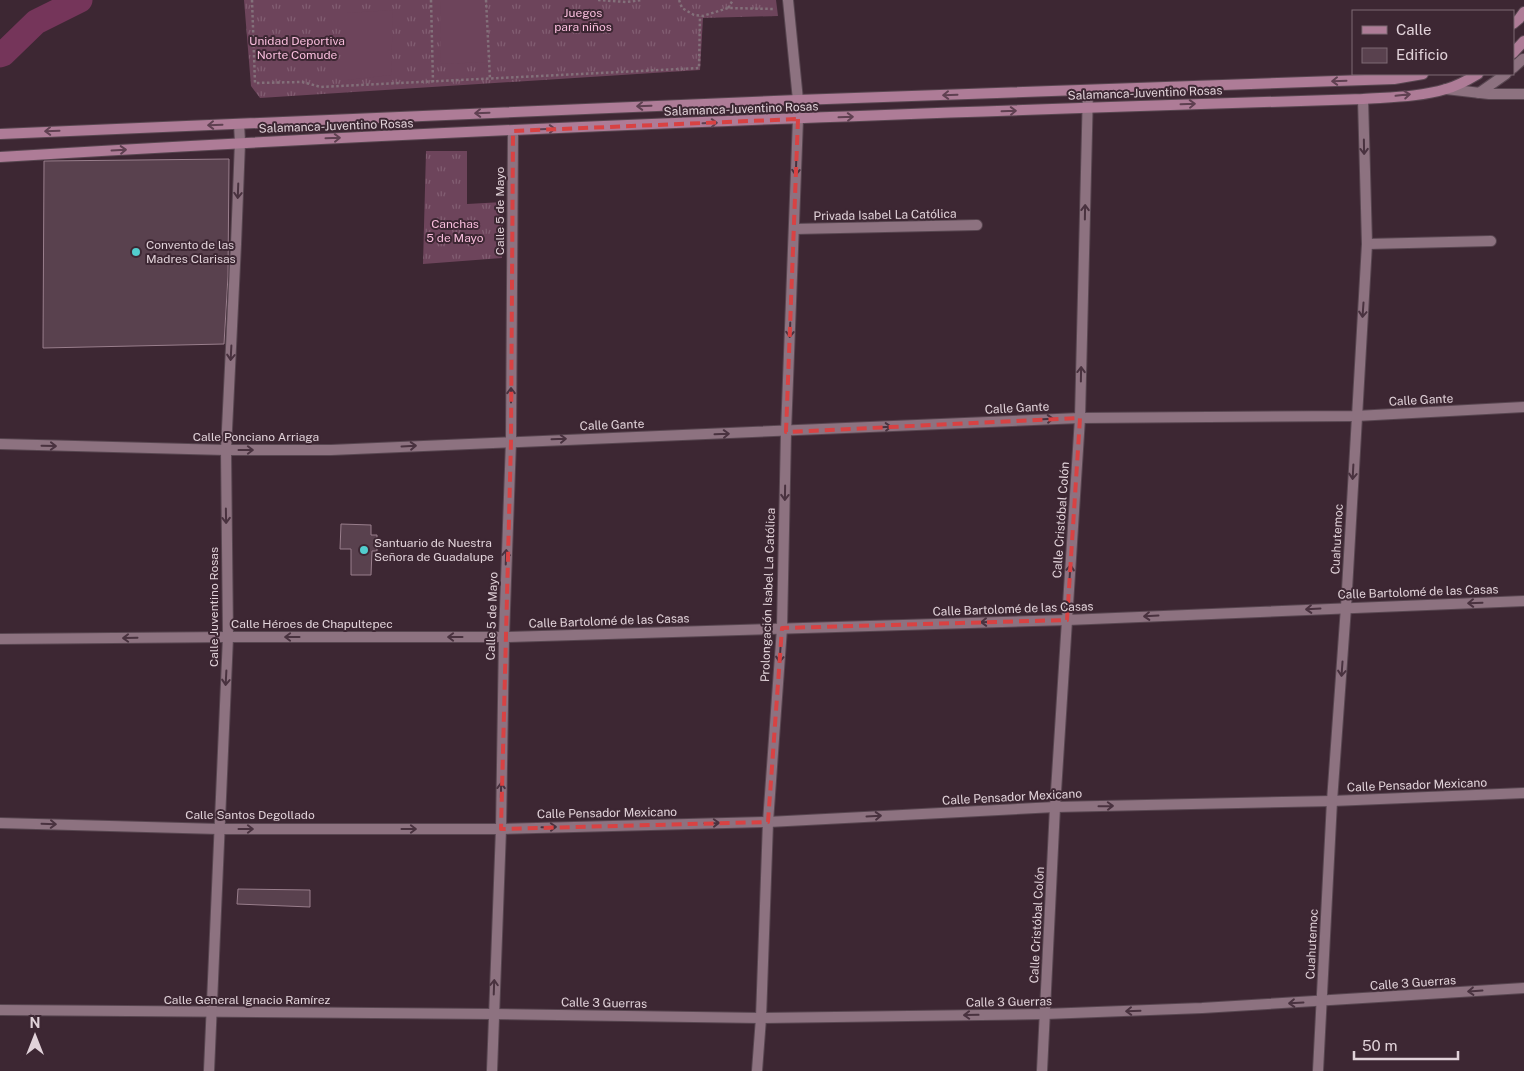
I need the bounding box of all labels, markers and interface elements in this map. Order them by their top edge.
park label: Juegos para niños [554,6,612,34]
legend [1352,10,1514,75]
text: Calle [1396,21,1432,38]
park label: Unidad Deportiva Norte Comude [249,34,345,62]
text: Edificio [1396,46,1448,63]
one-way arrow [1332,76,1348,85]
street label: Salamanca-Juventino Rosas [1067,83,1223,103]
one-way arrow [942,90,958,99]
one-way arrow [1395,91,1411,100]
street label: Salamanca-Juventino Rosas [663,99,819,119]
one-way arrow [1180,100,1196,109]
one-way arrow [636,102,652,111]
one-way arrow [1000,106,1016,115]
one-way arrow [474,109,490,118]
one-way arrow [838,112,854,122]
street label: Salamanca-Juventino Rosas [258,116,414,136]
one-way arrow [702,118,718,127]
one-way arrow [207,120,223,129]
one-way arrow [540,125,556,134]
one-way arrow [44,127,60,136]
one-way arrow [325,134,341,143]
one-way arrow [1360,139,1369,155]
one-way arrow [110,145,126,154]
one-way arrow [791,160,801,176]
street label: Calle 5 de Mayo [493,166,507,255]
one-way arrow [234,183,243,199]
one-way arrow [1081,204,1090,220]
street label: Privada Isabel La Católica [813,207,957,223]
park label: Canchas 5 de Mayo [426,217,484,245]
place label: Convento de las Madres Clarisas [146,238,236,266]
marker: Convento de las Madres Clarisas [130,246,142,258]
one-way arrow [1358,301,1367,317]
one-way arrow [785,322,795,338]
one-way arrow [226,345,235,361]
one-way arrow [1076,367,1086,383]
one-way arrow [506,387,516,404]
street label: Calle Gante [1388,391,1454,409]
street label: Calle Gante [984,399,1050,417]
one-way arrow [1038,415,1054,424]
street label: Calle Gante [579,417,645,433]
one-way arrow [876,422,892,432]
one-way arrow [714,429,730,438]
street label: Calle Ponciano Arriaga [193,430,319,444]
one-way arrow [551,435,567,444]
one-way arrow [40,441,56,450]
one-way arrow [400,441,416,451]
one-way arrow [238,445,254,455]
street label: Calle Cristóbal Colón [1050,461,1072,579]
one-way arrow [1349,464,1358,480]
one-way arrow [780,484,789,500]
street label: Cuahutemoc [1328,503,1346,575]
one-way arrow [222,507,231,523]
street label: Prolongación Isabel La Católica [758,508,778,682]
place label: Santuario de Nuestra Señora de Guadalupe [374,536,494,564]
marker: Santuario de Nuestra Señora de Guadalupe [358,544,370,556]
street label: Calle Juventino Rosas [207,547,221,667]
one-way arrow [502,550,511,566]
one-way arrow [1065,564,1074,580]
street label: Calle 5 de Mayo [483,571,501,661]
street label: Calle Bartolomé de las Casas [1337,582,1499,602]
one-way arrow [1468,598,1484,607]
street label: Calle Bartolomé de las Casas [932,599,1094,619]
one-way arrow [1305,604,1321,613]
street label: Calle Bartolomé de las Casas [528,611,690,631]
one-way arrow [1143,612,1159,621]
street label: Calle Héroes de Chapultepec [231,617,393,631]
one-way arrow [980,618,996,627]
one-way arrow [285,632,301,642]
one-way arrow [447,632,464,642]
one-way arrow [122,633,138,643]
one-way arrow [775,647,785,663]
one-way arrow [1337,661,1346,677]
one-way arrow [222,670,231,686]
street label: Calle Pensador Mexicano [1347,776,1487,794]
one-way arrow [496,782,506,798]
street label: Calle Pensador Mexicano [942,786,1083,808]
one-way arrow [1098,801,1114,811]
street label: Calle Pensador Mexicano [537,805,677,821]
street label: Calle Santos Degollado [185,808,315,822]
one-way arrow [866,812,882,821]
one-way arrow [703,818,719,828]
one-way arrow [40,819,56,829]
one-way arrow [541,822,557,832]
one-way arrow [238,824,254,834]
one-way arrow [400,824,416,834]
street label: Calle Cristóbal Colón [1027,866,1047,984]
street label: Cuahutemoc [1303,908,1321,980]
street label: Calle 3 Guerras [1370,973,1456,993]
one-way arrow [490,980,499,996]
one-way arrow [1468,987,1484,996]
street label: Calle General Ignacio Ramírez [164,993,331,1007]
street label: Calle 3 Guerras [966,994,1052,1010]
street label: Calle 3 Guerras [561,995,647,1011]
one-way arrow [1288,998,1304,1008]
one-way arrow [1126,1006,1142,1015]
one-way arrow [963,1010,980,1020]
north arrow [10,1011,60,1061]
text: N [30,1015,40,1031]
scale bar [1354,1028,1458,1060]
text: 50 m [1362,1037,1397,1054]

